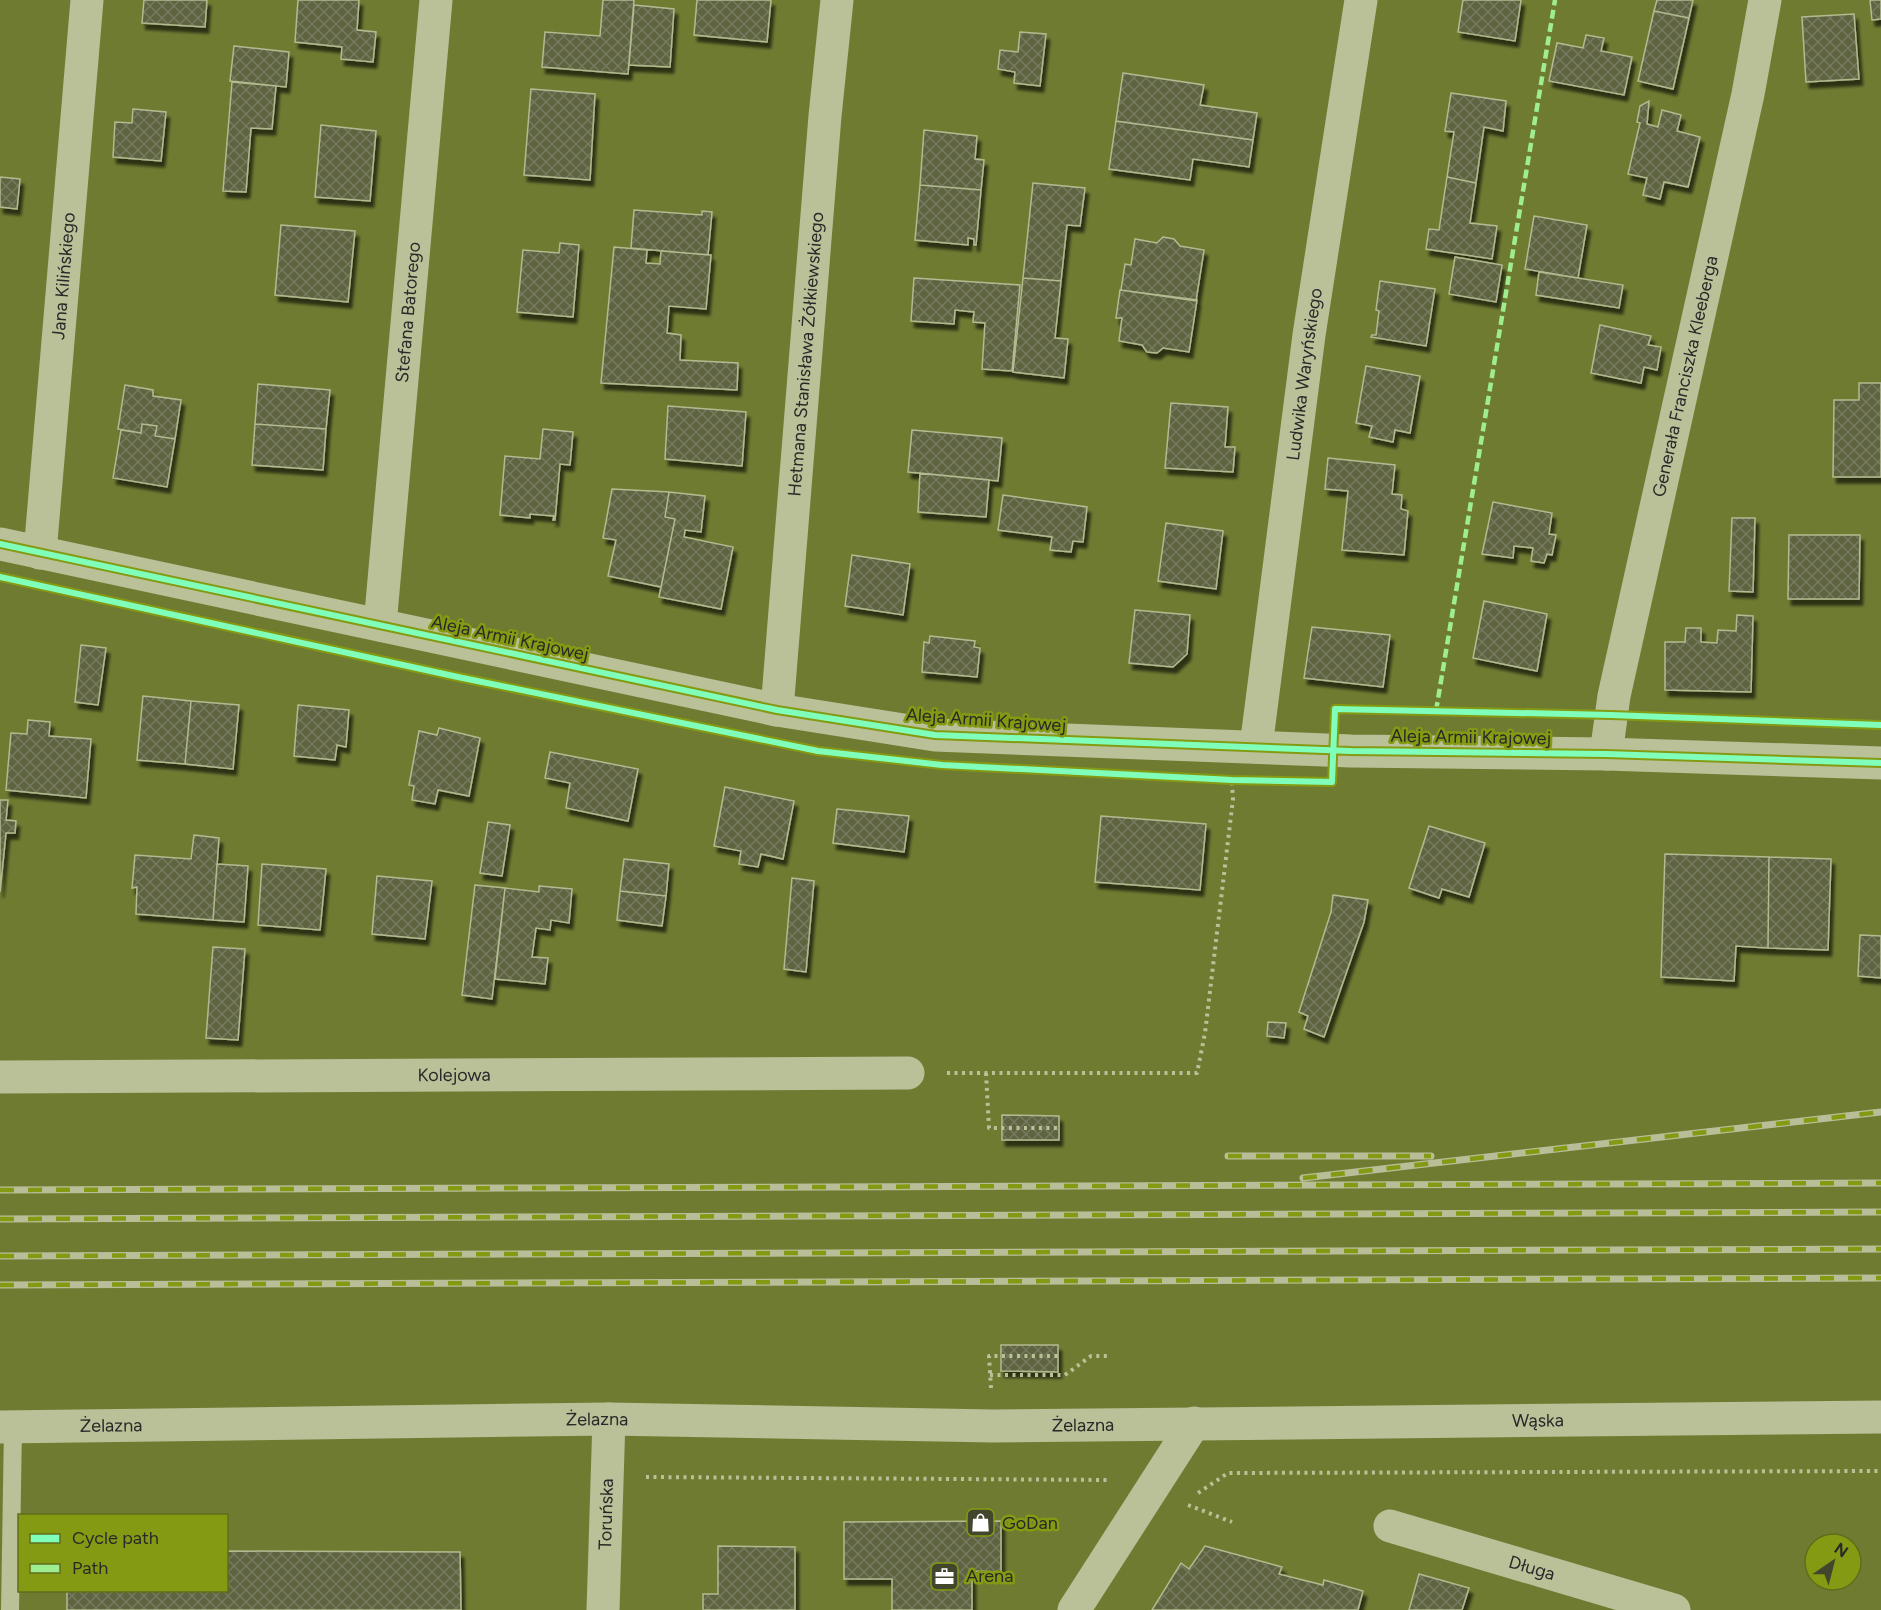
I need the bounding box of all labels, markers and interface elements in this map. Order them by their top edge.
street label: Jana Kilińskiego [47,211,80,341]
street label: Hetmana Stanisława Żółkiewskiego [783,211,828,497]
street label: Stefana Batorego [391,241,425,384]
street label: Generała Franciszka Kleeberga [1648,254,1723,499]
street label: Ludwika Waryńskiego [1282,286,1327,462]
street label: Aleja Armii Krajowej [429,611,591,665]
street label: Aleja Armii Krajowej [905,703,1067,737]
street label: Aleja Armii Krajowej [1390,725,1552,749]
street label: Kolejowa [417,1064,491,1086]
street label: Żelazna [566,1408,628,1431]
street label: Wąska [1512,1409,1564,1432]
street label: Żelazna [80,1414,142,1437]
street label: Żelazna [1051,1414,1114,1436]
street label: Toruńska [594,1478,618,1550]
shop icon: GoDan [965,1507,997,1539]
place label: GoDan [1002,1512,1058,1534]
legend [18,1514,228,1592]
text: Cycle path [72,1527,159,1549]
north arrow [1803,1532,1863,1592]
text: N [1831,1539,1852,1561]
street label: Długa [1506,1551,1558,1585]
text: Path [72,1557,108,1579]
office icon: Arena [929,1560,961,1592]
place label: Arena [966,1565,1013,1587]

